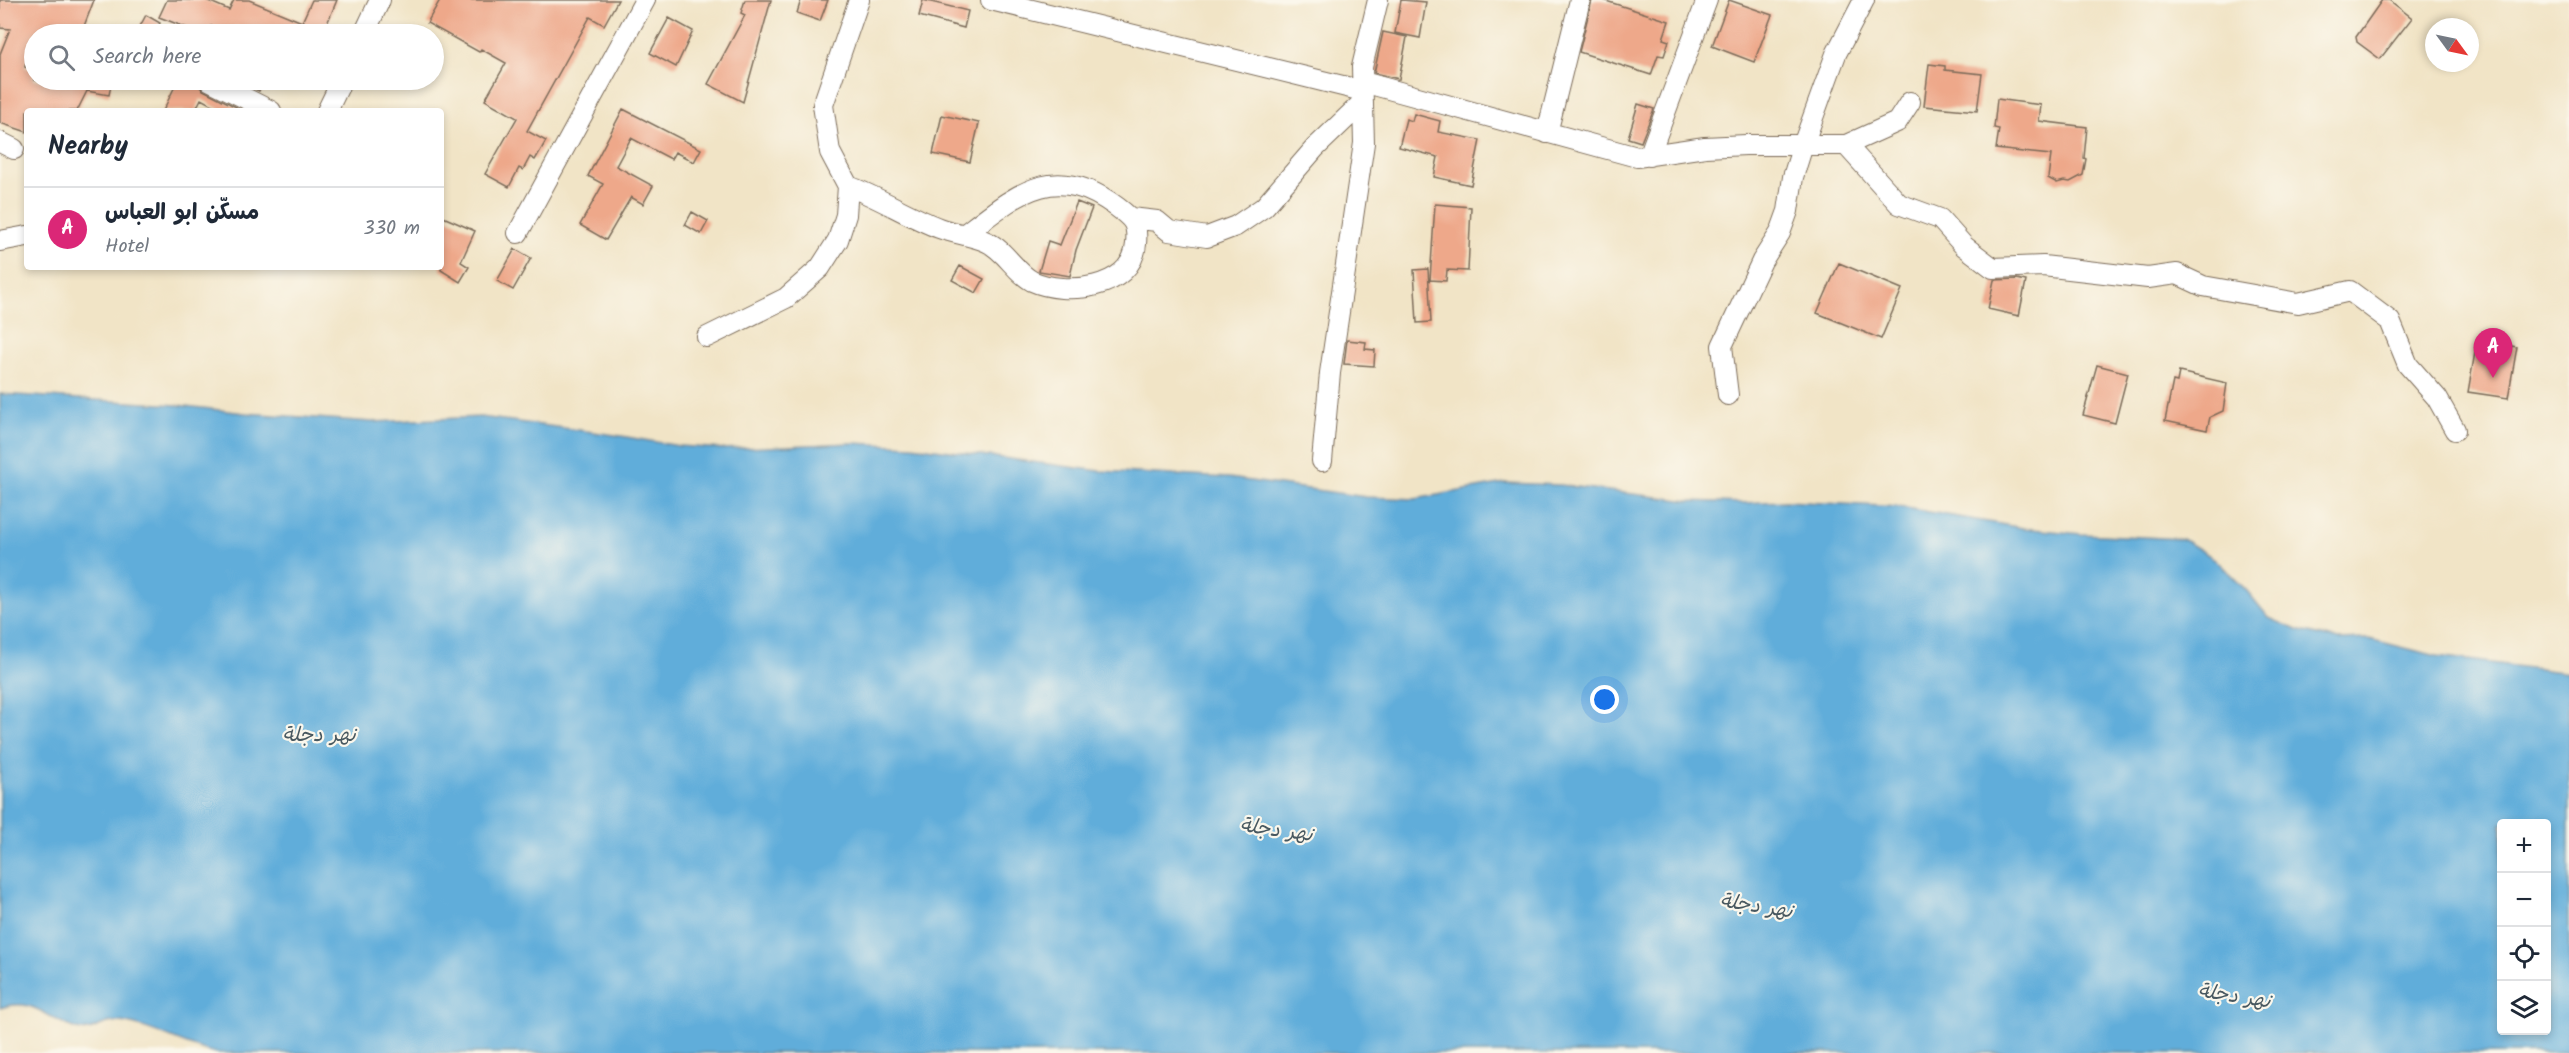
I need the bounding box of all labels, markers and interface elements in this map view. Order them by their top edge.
north arrow [2425,18,2479,72]
search box [24,24,444,90]
text: Search here [93,40,201,75]
icon: search [45,41,78,74]
text: Nearby [48,126,128,168]
text: مسكّن ابو العباس [105,196,259,231]
text: A [61,213,74,245]
text: 330 m [363,213,420,245]
text: Hotel [105,231,149,263]
pin: A [2474,328,2512,378]
your location [1590,685,1619,714]
water label: نهر دجلة [283,720,358,752]
water label: نهر دجلة [1238,810,1317,852]
map controls [2497,819,2551,1035]
button: + [2497,819,2551,873]
button: − [2497,873,2551,927]
water label: نهر دجلة [1717,885,1797,929]
button: locate [2497,927,2551,981]
water label: نهر دجلة [2195,975,2275,1019]
button: layers [2497,981,2551,1035]

